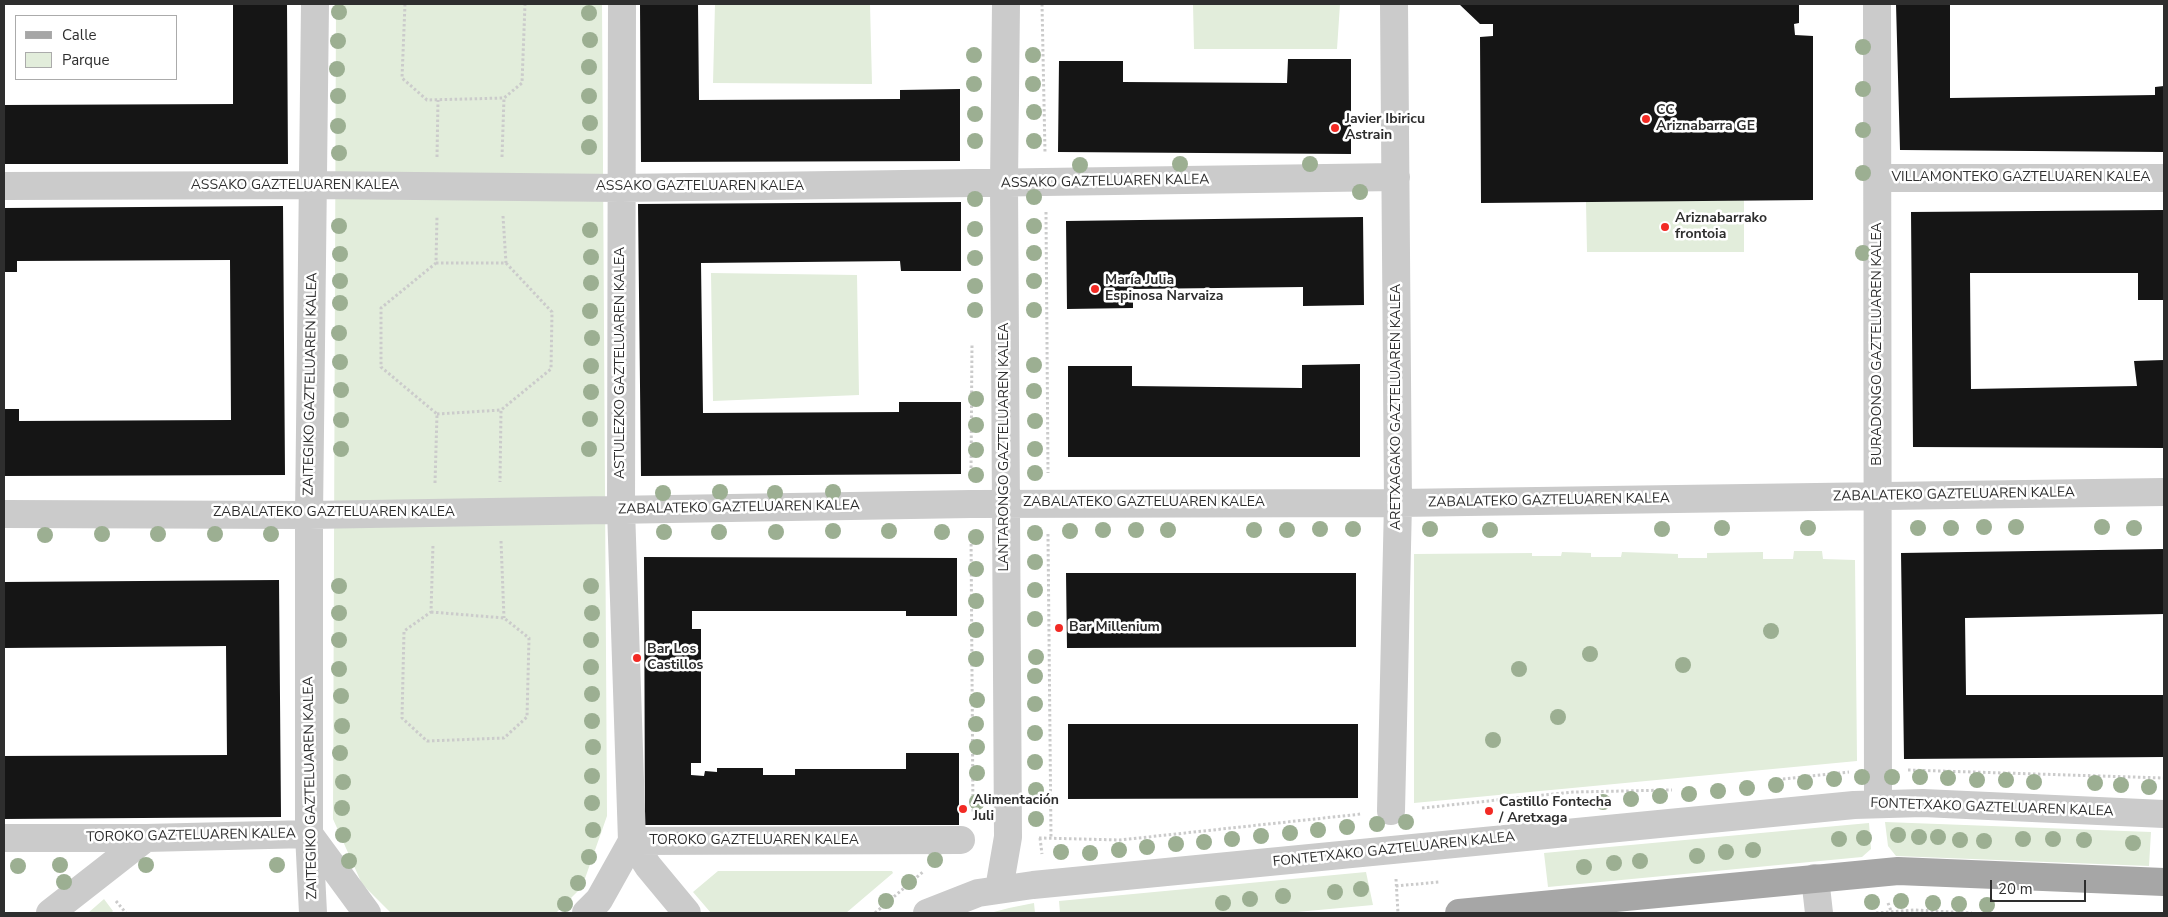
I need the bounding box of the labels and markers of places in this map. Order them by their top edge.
place label: CC Ariznabarra GE [1656,103,1755,136]
place label: Javier Ibiricu Astrain [1345,112,1425,144]
marker: CC Ariznabarra GE [1640,113,1652,125]
marker: Javier Ibiricu Astrain [1329,122,1341,134]
place label: Ariznabarrako frontoia [1675,211,1767,243]
marker: Ariznabarrako frontoia [1659,221,1671,233]
place label: María Julia Espinosa Narvaiza [1105,273,1223,306]
marker: María Julia Espinosa Narvaiza [1089,283,1101,295]
place label: Bar Millenium [1069,620,1160,636]
marker: Bar Millenium [1053,622,1065,634]
place label: Bar Los Castillos [647,642,703,674]
marker: Bar Los Castillos [631,652,643,664]
place label: Alimentación Juli [973,793,1059,826]
place label: Castillo Fontecha / Aretxaga [1499,795,1612,828]
marker: Alimentación Juli [957,803,969,815]
marker: Castillo Fontecha / Aretxaga [1483,805,1495,817]

